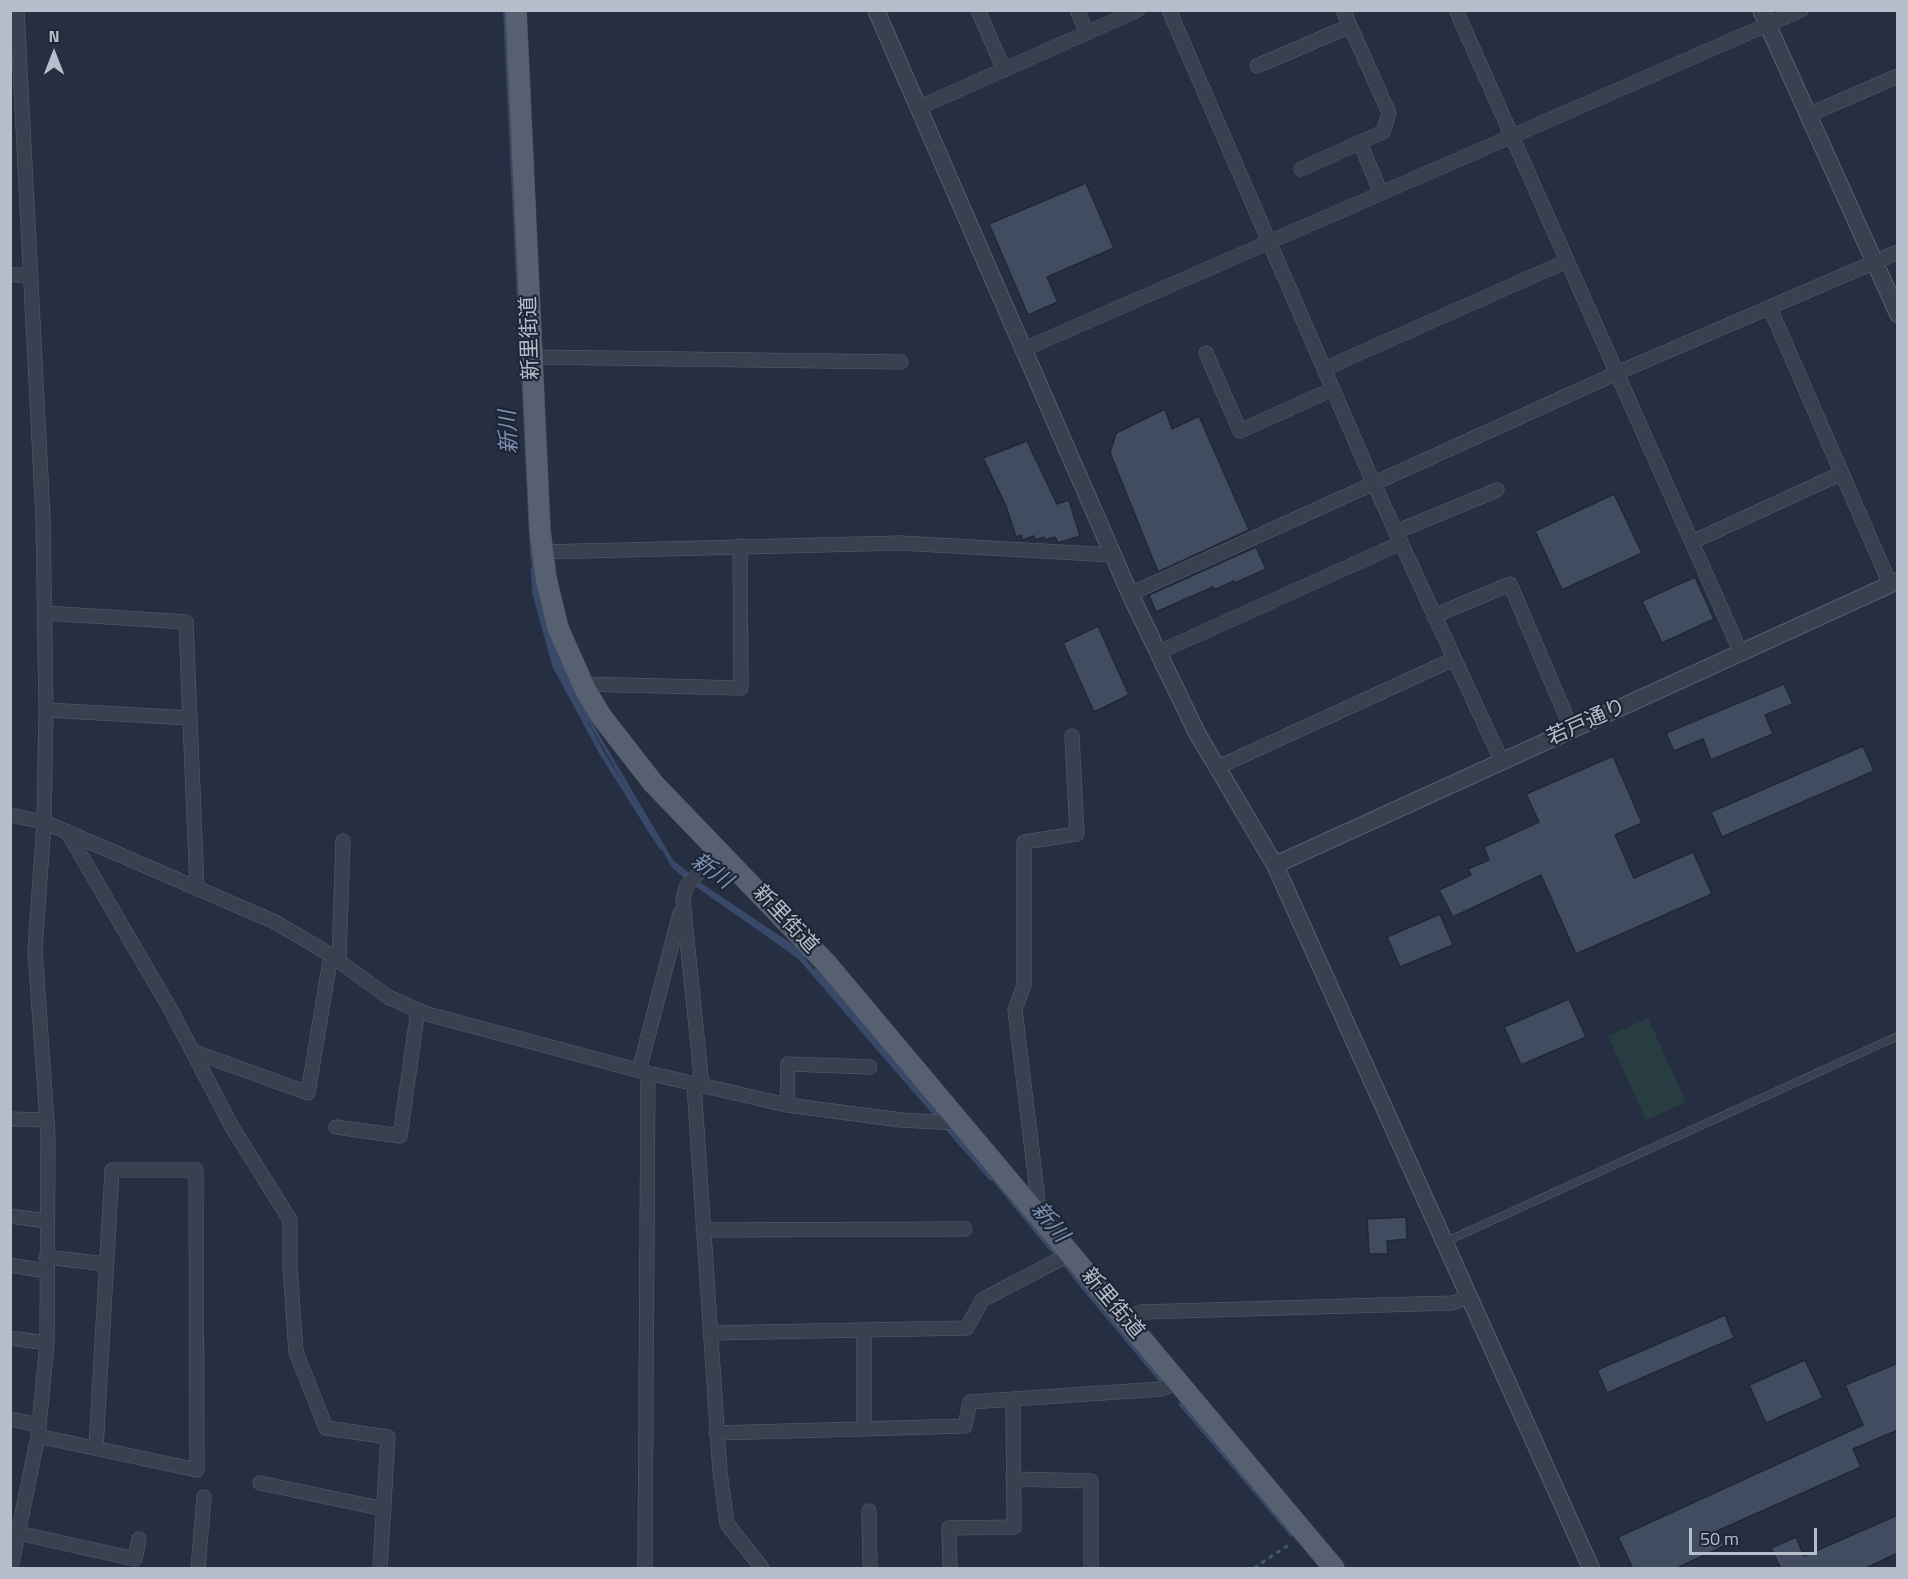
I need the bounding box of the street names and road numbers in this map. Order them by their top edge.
street label: 新里街道 [517,296,545,380]
street label: 若戸通り [1544,694,1630,752]
street label: 新里街道 [747,881,823,959]
street label: 新里街道 [1075,1264,1149,1344]

